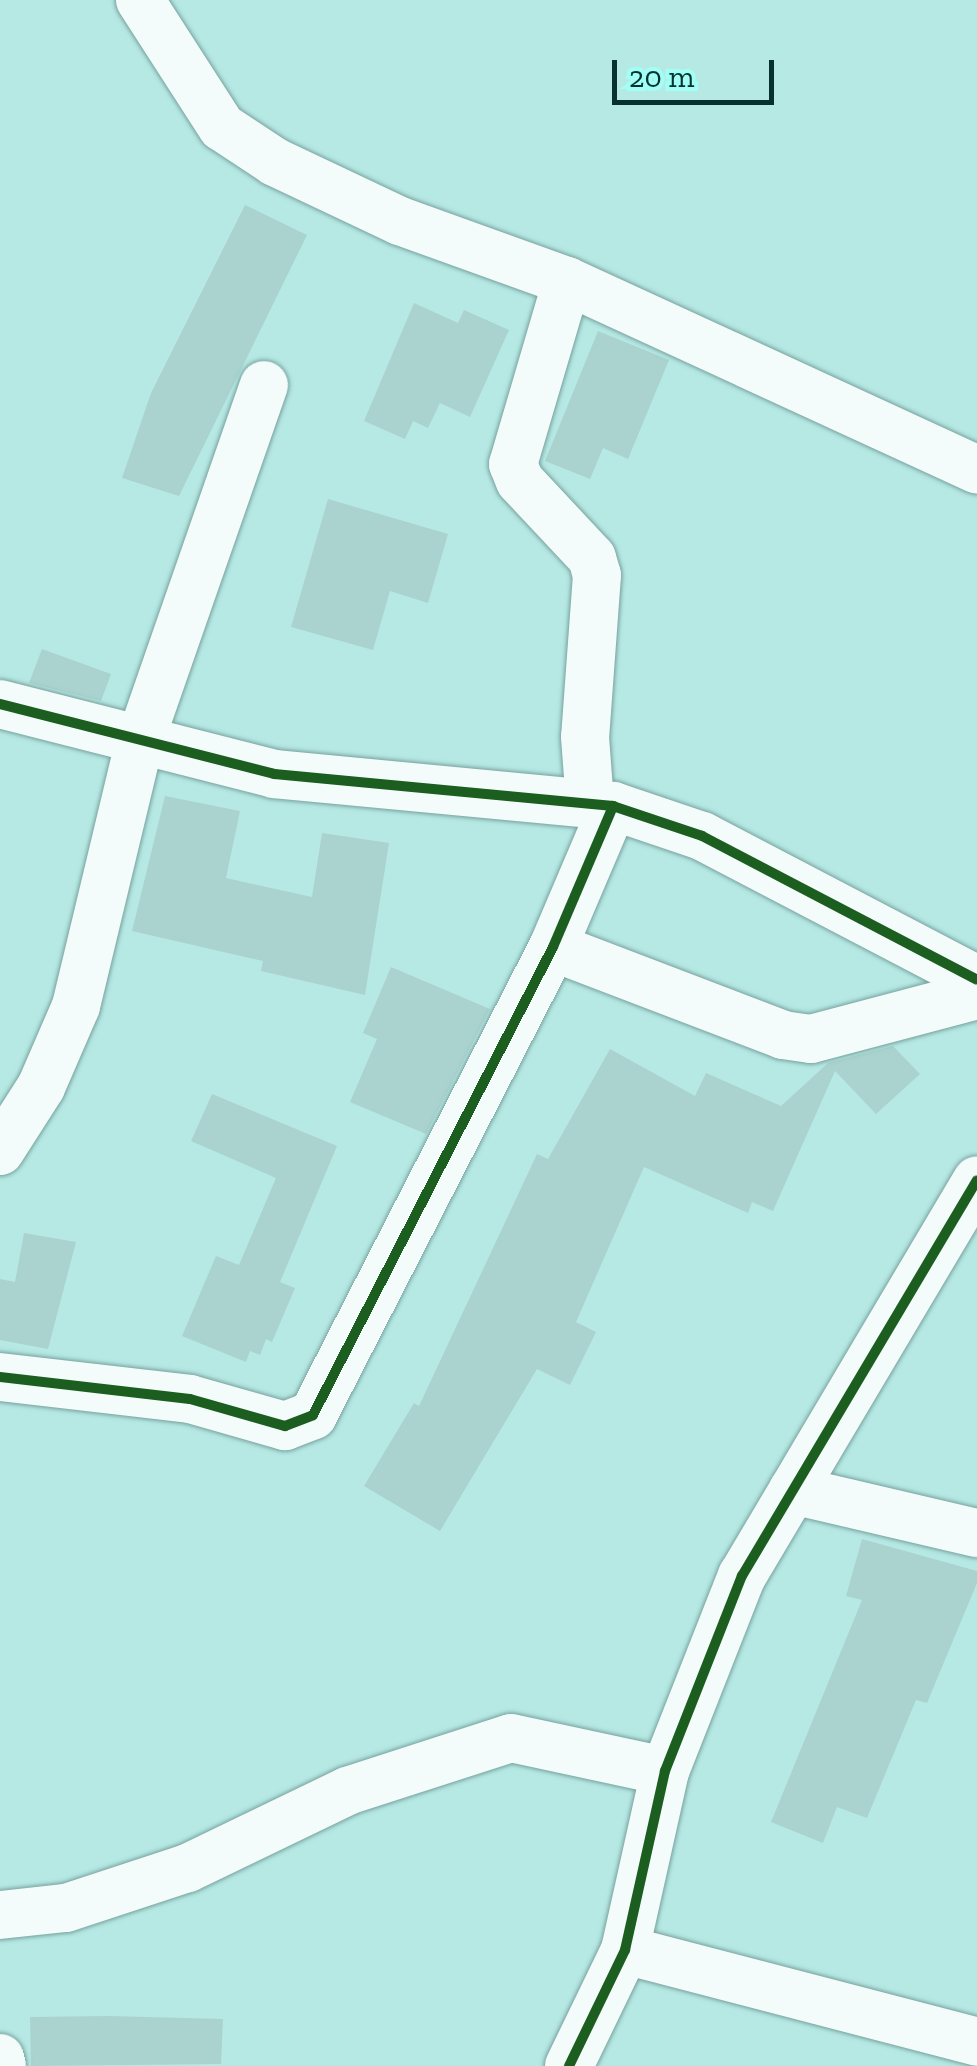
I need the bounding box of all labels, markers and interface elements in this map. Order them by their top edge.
scale bar [617,40,780,102]
text: 20 m [629,59,694,95]

